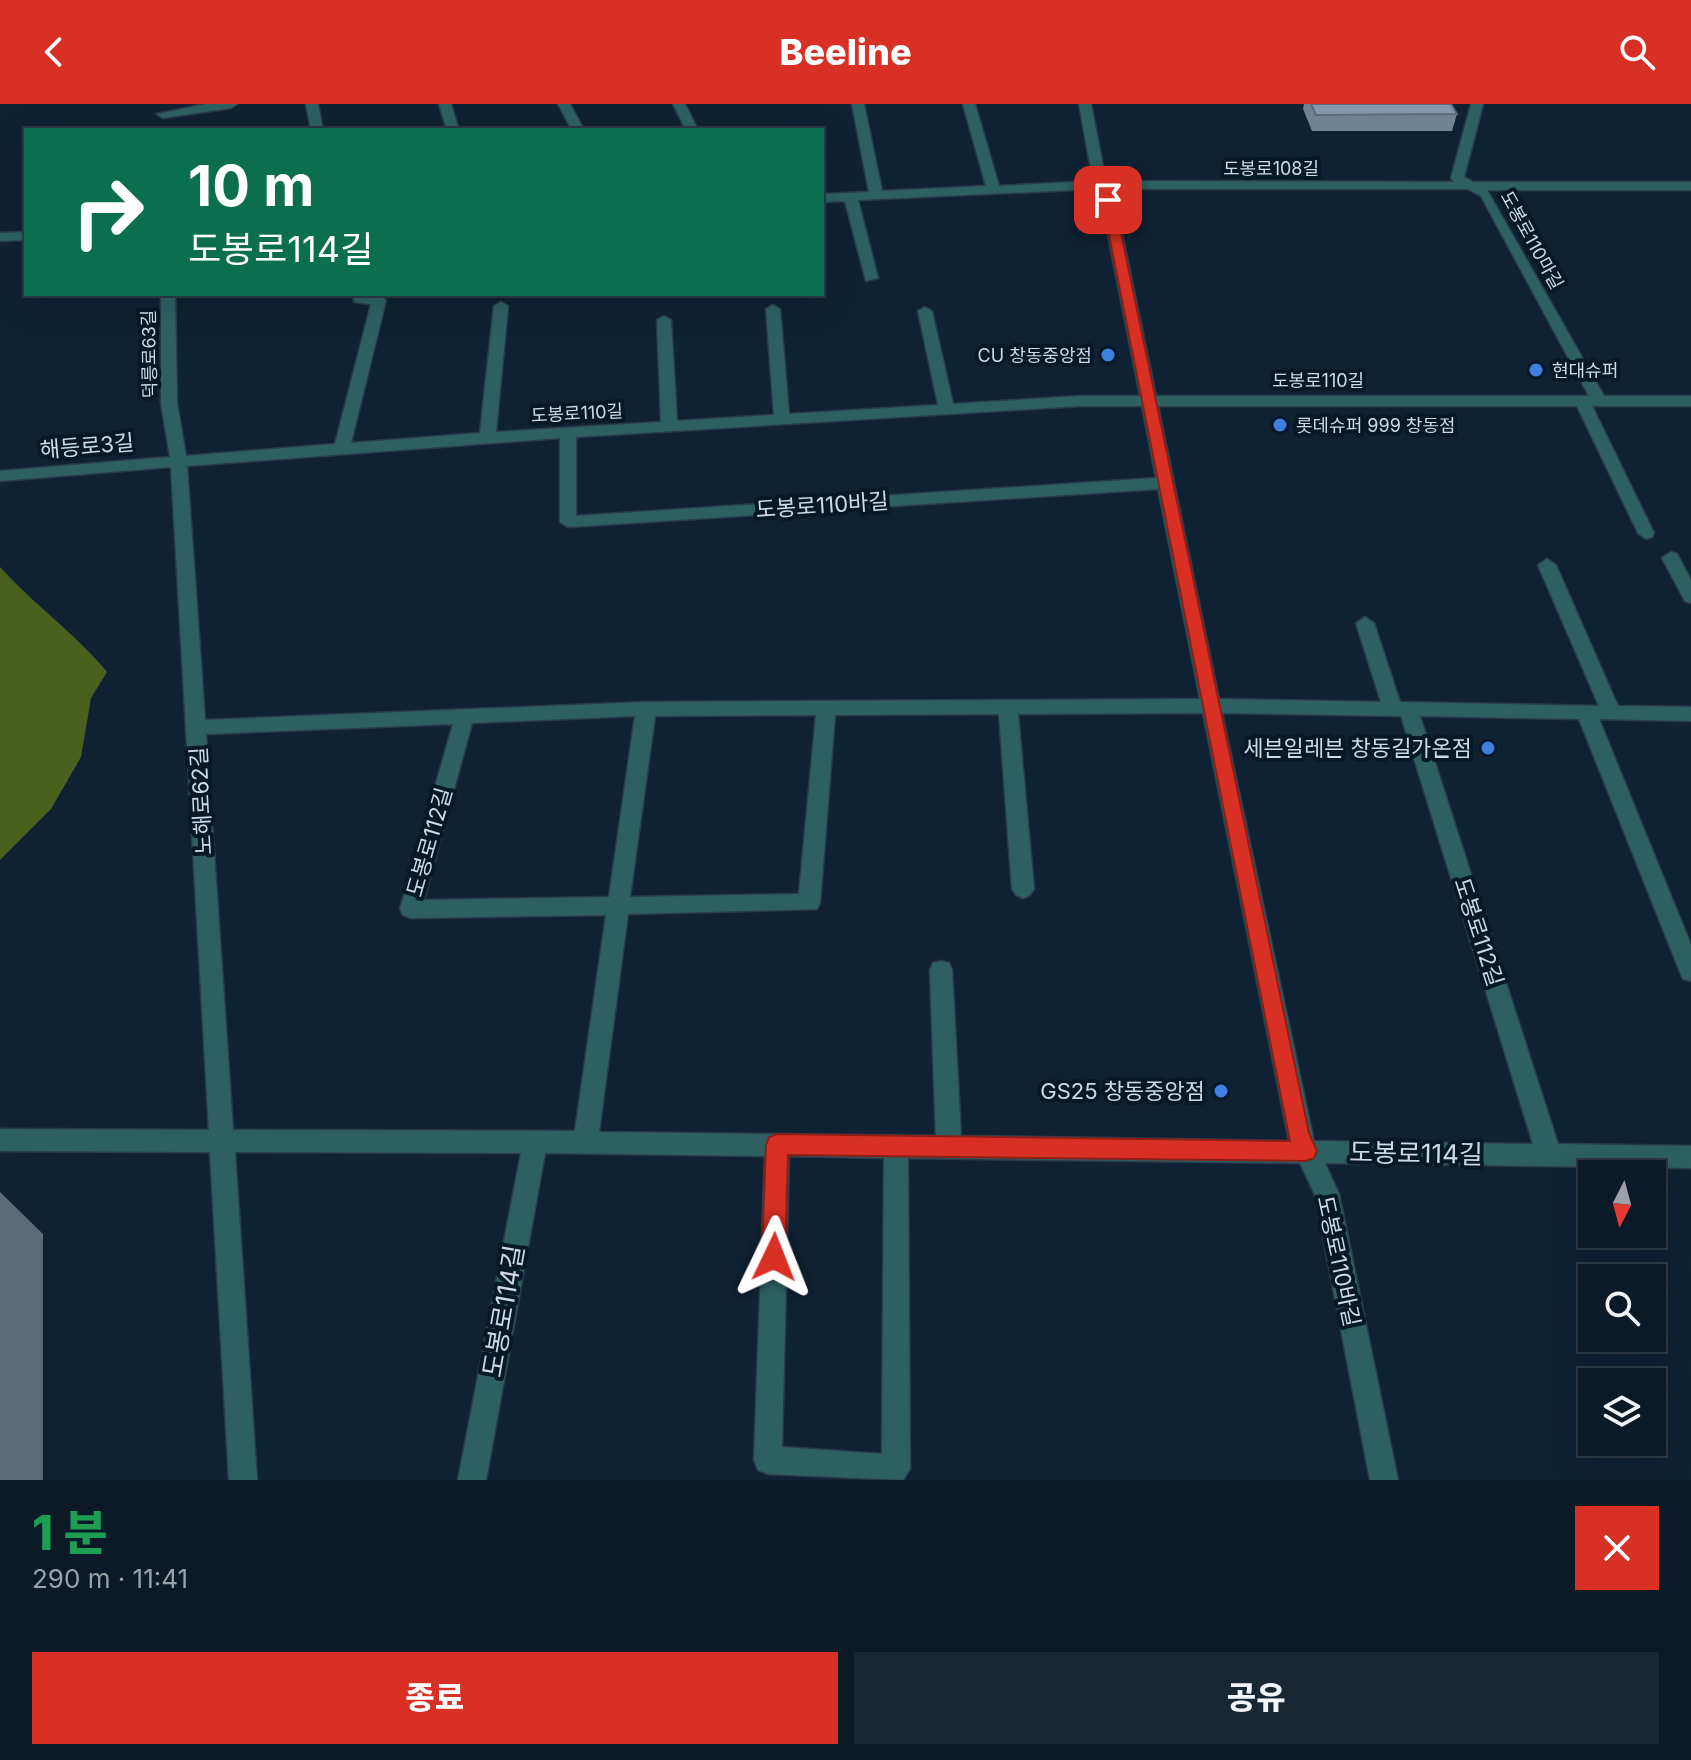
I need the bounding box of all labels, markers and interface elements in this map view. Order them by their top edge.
icon: back [32,30,76,74]
text: Beeline [779,30,912,74]
icon: search [1615,30,1659,74]
text: 10 m [188,152,314,220]
street label: 도봉로108길 [1223,158,1319,179]
icon: right [56,160,160,264]
pin [1074,166,1142,234]
icon: arrive [1086,178,1130,222]
street label: 도봉로110마길 [1496,187,1568,293]
text: 도봉로114길 [188,227,373,271]
street label: 덕릉로63길 [138,310,160,398]
place label: CU 창동중앙점 [978,345,1092,366]
marker: CU 창동중앙점 [1099,346,1117,364]
place label: 현대슈퍼 [1552,360,1618,381]
marker: 현대슈퍼 [1527,361,1545,379]
street label: 도봉로110길 [1272,370,1364,391]
street label: 도봉로110길 [530,400,624,426]
place label: 롯데슈퍼 999 창동점 [1296,415,1456,436]
marker: 롯데슈퍼 999 창동점 [1271,416,1289,434]
street label: 해등로3길 [39,429,135,463]
street label: 도봉로110바길 [755,487,889,523]
place label: 세븐일레븐 창동길가온점 [1243,735,1472,761]
marker: 세븐일레븐 창동길가온점 [1479,739,1497,757]
street label: 노해로62길 [185,746,217,856]
street label: 도봉로112길 [401,784,457,900]
street label: 도봉로112길 [1449,875,1509,989]
place label: GS25 창동중앙점 [1040,1078,1205,1104]
marker: GS25 창동중앙점 [1212,1082,1230,1100]
street label: 도봉로114길 [1349,1136,1483,1170]
north arrow [1578,1160,1666,1248]
map controls [1578,1160,1666,1456]
street label: 도봉로110바길 [1312,1193,1366,1329]
position arrow [732,1215,816,1299]
street label: 도봉로114길 [476,1243,530,1379]
button: search [1578,1264,1666,1352]
button: layers [1578,1368,1666,1456]
text: 1 분 [32,1503,108,1562]
button: close [1575,1506,1659,1590]
text: 290 m · 11:41 [32,1563,188,1594]
button: 종료 [32,1652,838,1744]
button: 공유 [854,1652,1659,1744]

